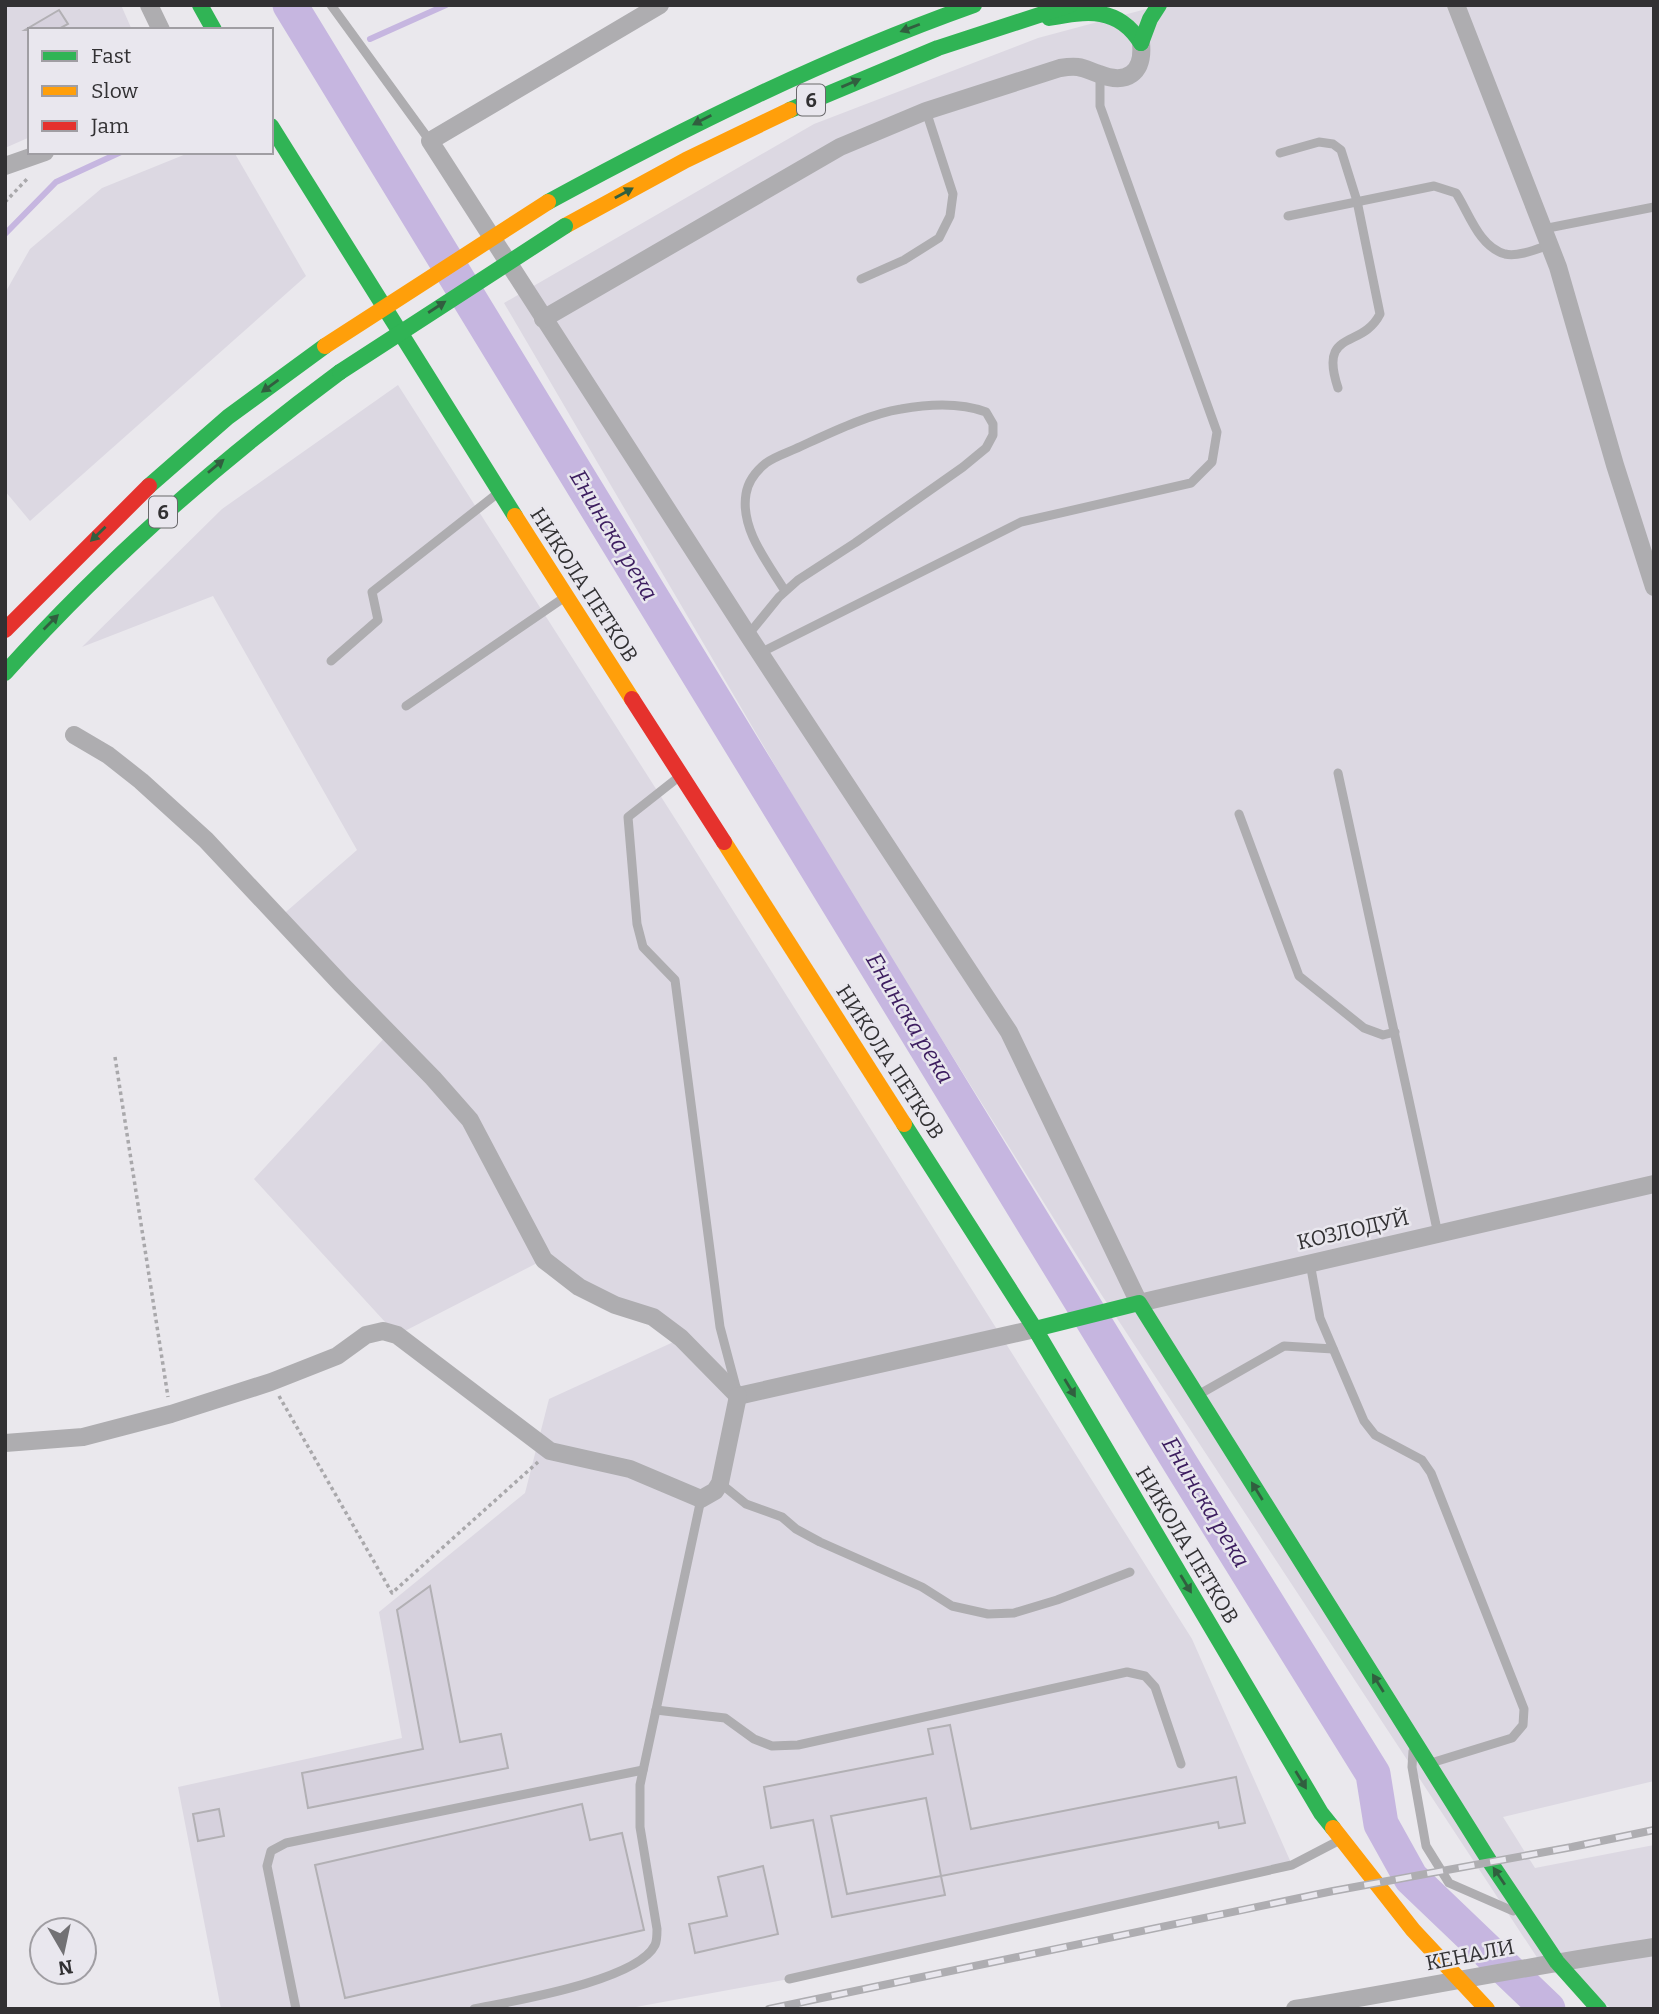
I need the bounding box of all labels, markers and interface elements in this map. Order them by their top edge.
one-way arrow [899,22,920,33]
legend [28,28,273,154]
text: Fast [91,43,132,69]
one-way arrow [841,77,861,89]
text: Slow [91,78,138,104]
road number: 6 [797,85,825,116]
text: Jam [90,113,129,139]
one-way arrow [692,114,712,125]
one-way arrow [615,187,635,199]
one-way arrow [428,301,447,314]
one-way arrow [261,378,279,392]
one-way arrow [207,458,225,473]
water label: Енинска река [564,465,664,605]
road number: 6 [149,496,177,527]
street label: НИКОЛА ПЕТКОВ [524,503,644,667]
one-way arrow [90,525,106,542]
one-way arrow [43,614,59,630]
water label: Енинска река [860,948,960,1088]
street label: НИКОЛА ПЕТКОВ [830,980,950,1144]
street label: КОЗЛОДУЙ [1295,1205,1411,1255]
one-way arrow [1064,1378,1076,1397]
water label: Енинска река [1156,1432,1256,1572]
street label: НИКОЛА ПЕТКОВ [1130,1462,1244,1628]
one-way arrow [1250,1482,1264,1500]
one-way arrow [1179,1574,1192,1593]
one-way arrow [1372,1674,1385,1693]
one-way arrow [1295,1770,1307,1789]
one-way arrow [1493,1866,1506,1886]
north arrow [28,1916,98,1986]
street label: КЕНАЛИ [1423,1934,1517,1976]
text: N [56,1955,75,1980]

